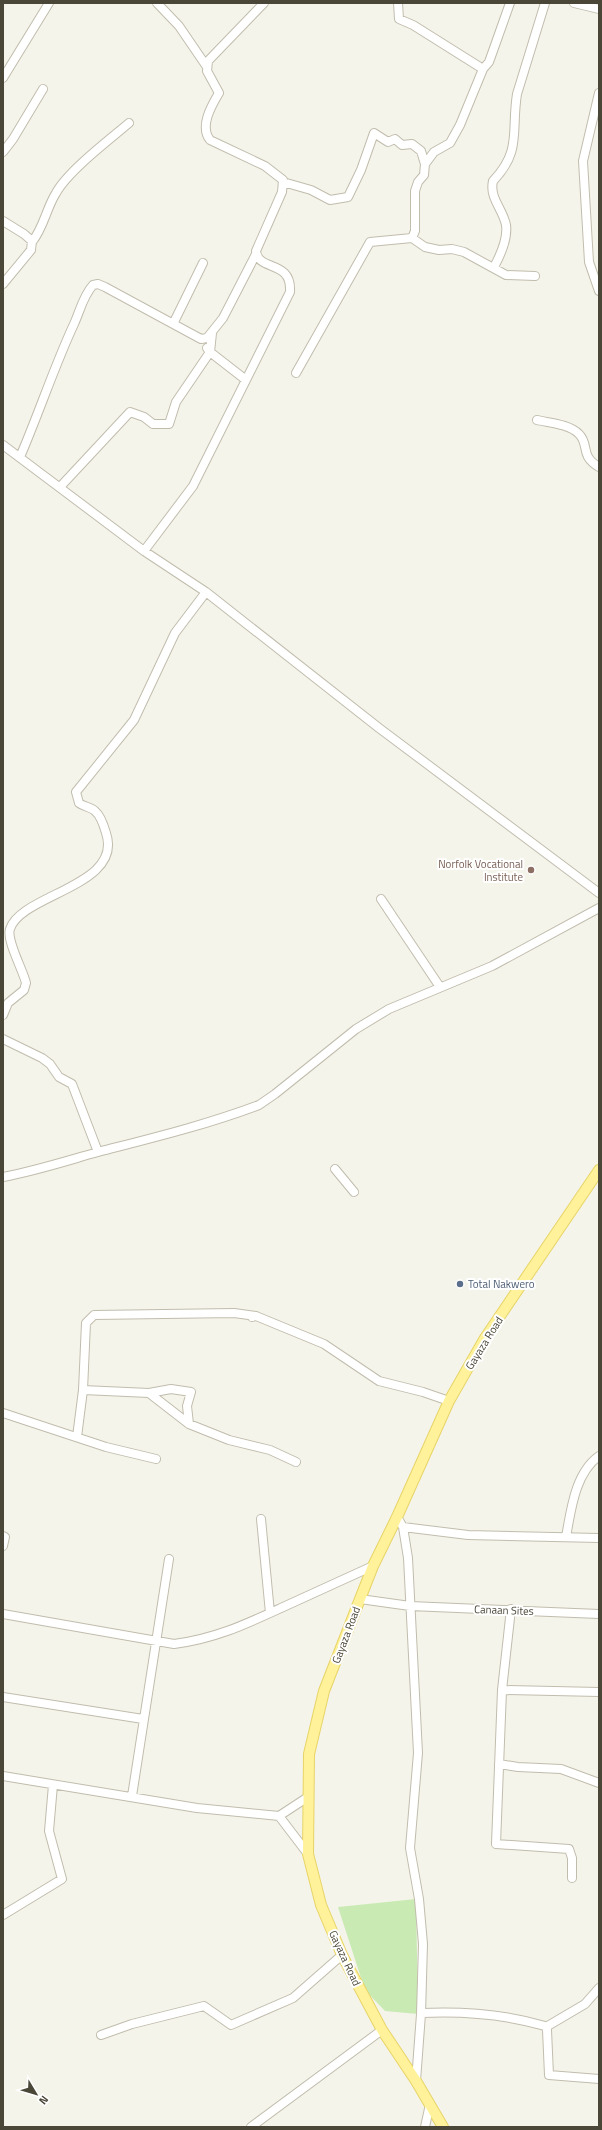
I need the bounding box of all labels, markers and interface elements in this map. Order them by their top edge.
place label: Norfolk Vocational Institute [438,856,523,885]
marker: Norfolk Vocational Institute [526,865,536,875]
place label: Total Nakwero [468,1276,535,1292]
marker: Total Nakwero [455,1279,465,1289]
street label: Gayaza Road [461,1313,507,1373]
street label: Canaan Sites [474,1601,534,1619]
street label: Gayaza Road [328,1604,364,1666]
street label: Gayaza Road [325,1928,365,1989]
north arrow [16,2074,56,2114]
text: N [35,2092,53,2108]

